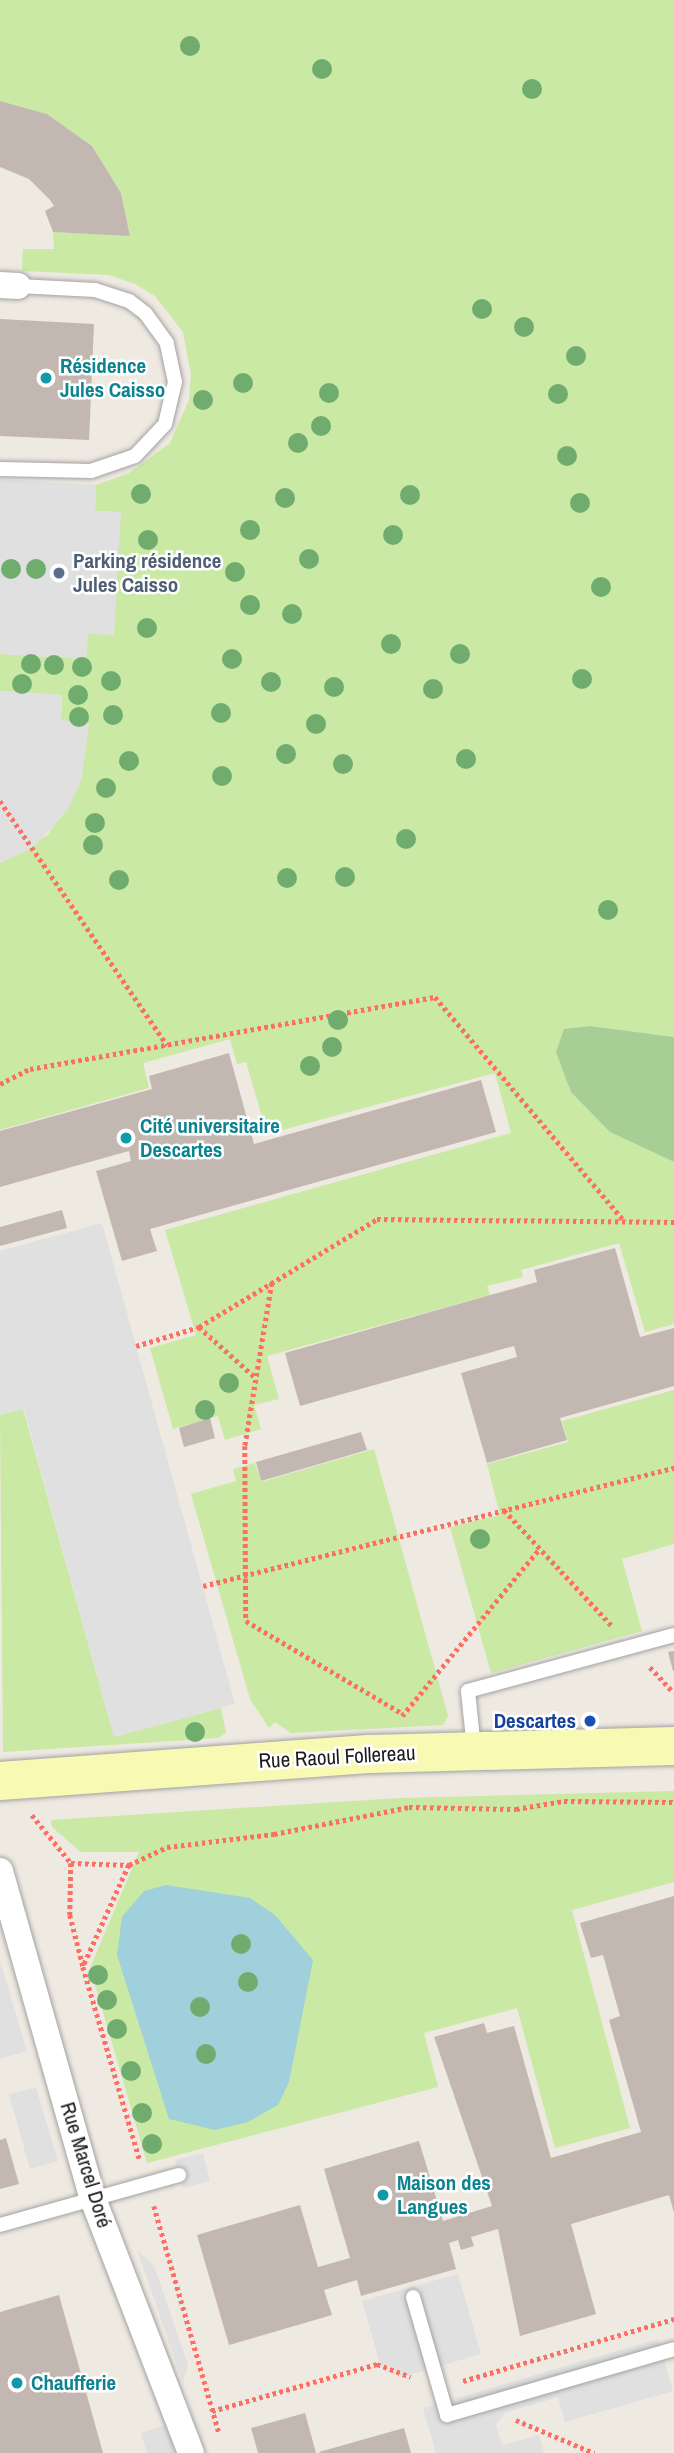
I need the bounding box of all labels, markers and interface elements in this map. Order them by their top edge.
place label: Résidence Jules Caisso [60,353,165,403]
marker: Résidence Jules Caisso [38,370,54,386]
place label: Parking résidence Jules Caisso [73,548,221,598]
marker: Parking résidence Jules Caisso [51,565,67,581]
place label: Cité universitaire Descartes [140,1113,280,1163]
marker: Cité universitaire Descartes [118,1130,134,1146]
place label: Descartes [494,1708,576,1734]
marker: Descartes [582,1713,598,1729]
street label: Rue Raoul Follereau [258,1740,416,1774]
street label: Rue Marcel Doré [55,2099,117,2231]
place label: Maison des Langues [397,2170,491,2220]
marker: Maison des Langues [375,2187,391,2203]
place label: Chaufferie [31,2370,116,2396]
marker: Chaufferie [9,2375,25,2391]

